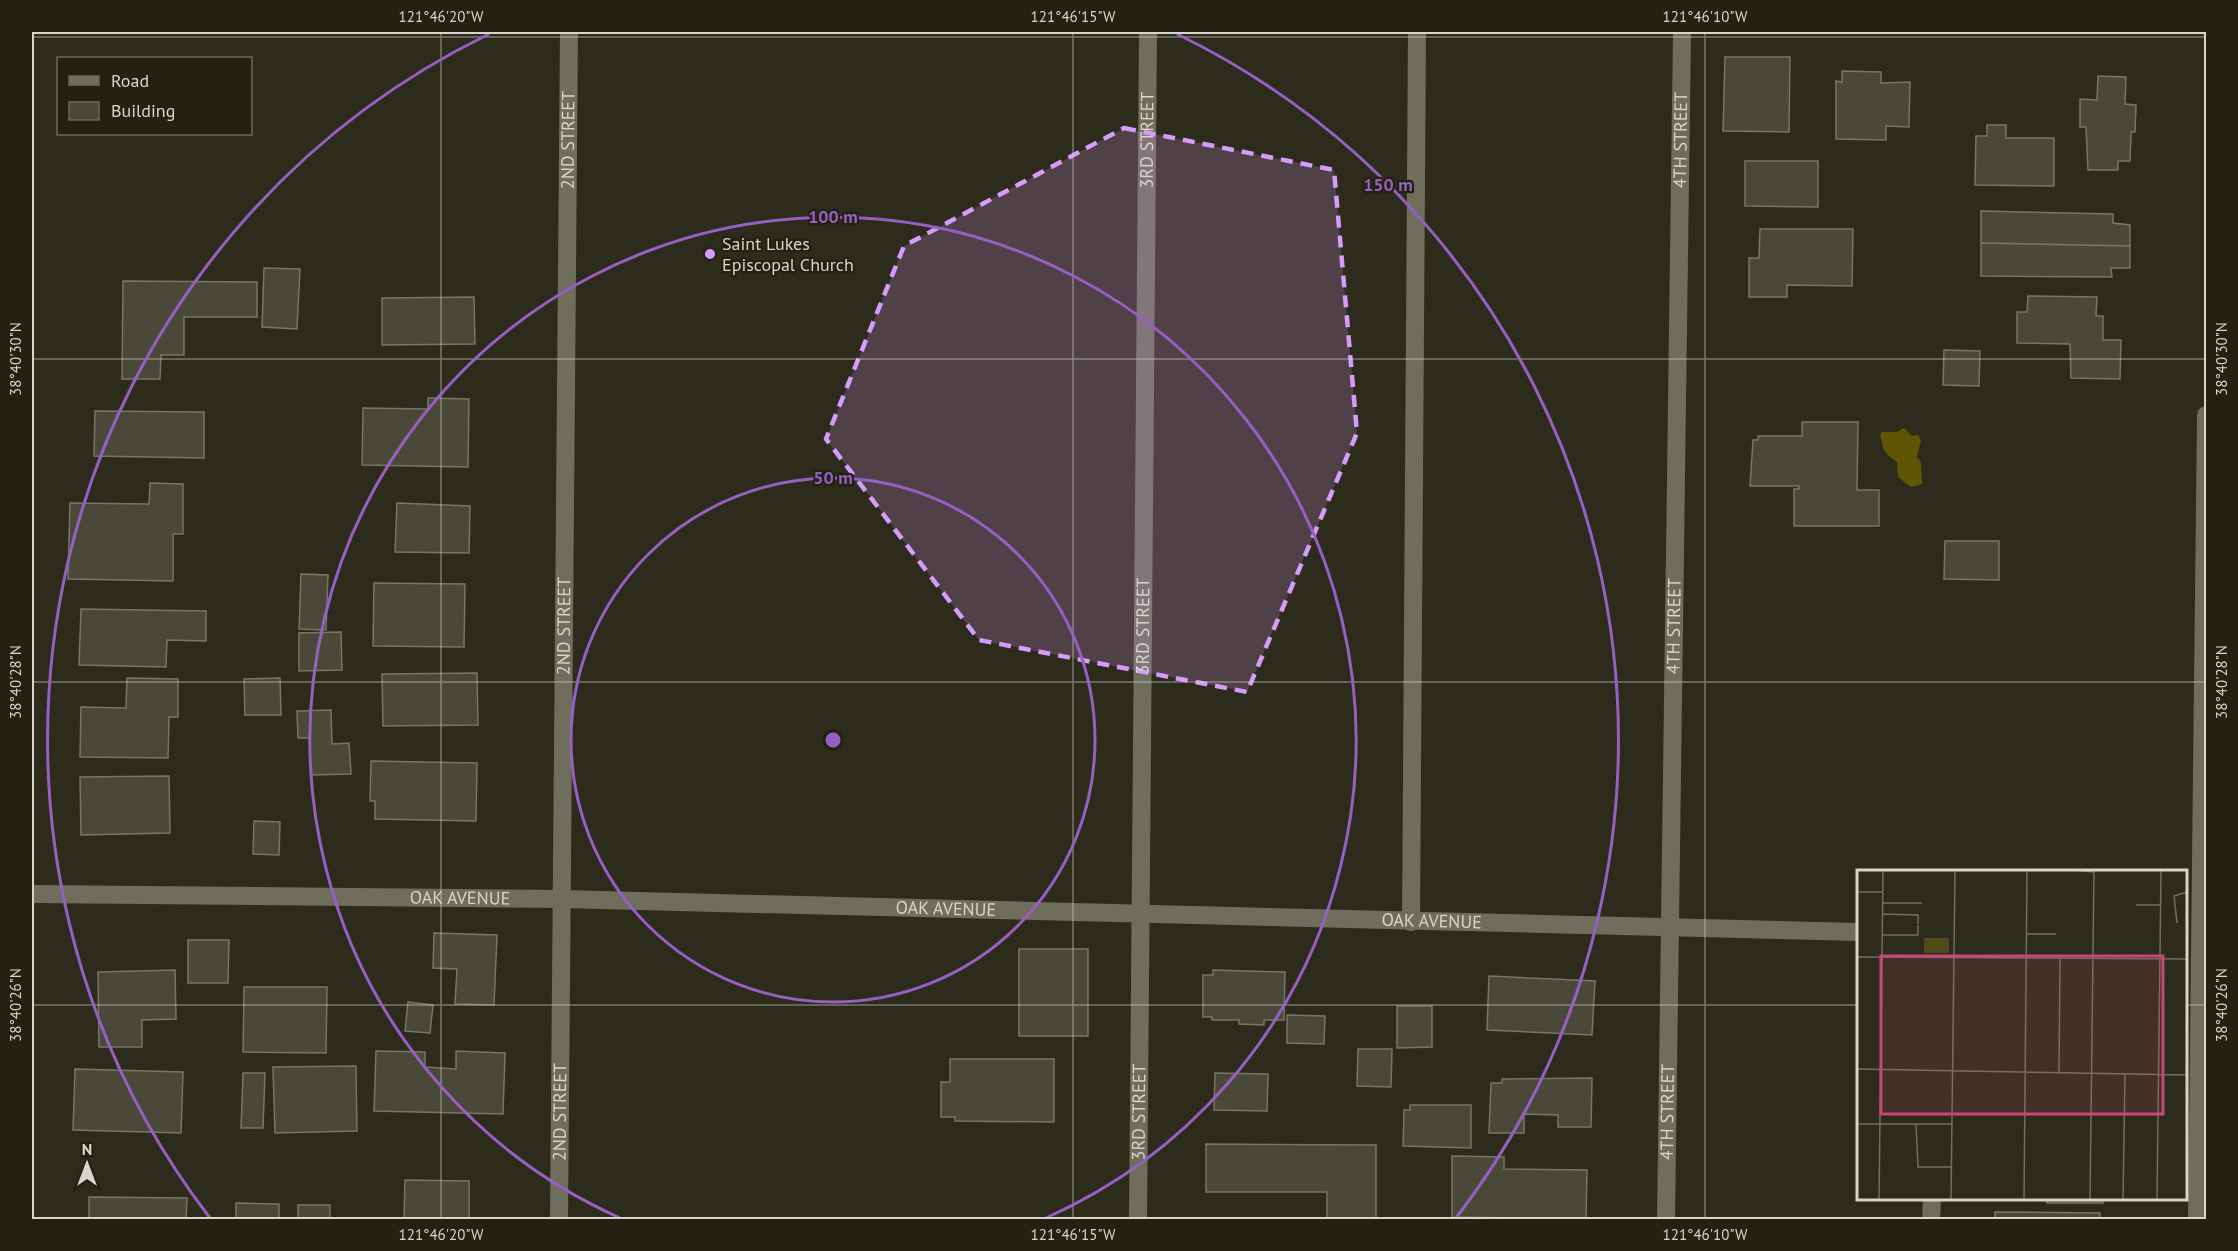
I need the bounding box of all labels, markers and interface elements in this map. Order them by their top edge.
text: 121°46'20"W [399,7,484,26]
text: 121°46'15"W [1031,7,1116,26]
text: 121°46'10"W [1663,7,1748,26]
legend [57,57,252,135]
text: Road [111,69,149,92]
street label: 2ND STREET [556,91,580,189]
street label: 3RD STREET [1135,92,1158,188]
street label: 4TH STREET [1668,92,1692,188]
text: Building [111,99,175,122]
text: 150 m [1363,173,1413,196]
text: 100 m [808,205,858,228]
place label: Saint Lukes Episcopal Church [722,232,854,276]
marker: Saint Lukes Episcopal Church [703,247,717,261]
text: 38°40'30"N [6,322,25,396]
text: 38°40'30"N [2212,322,2231,396]
text: 50 m [813,466,853,489]
street label: 2ND STREET [552,577,575,675]
street label: 3RD STREET [1131,578,1154,674]
street label: 4TH STREET [1661,578,1686,674]
text: 38°40'28"N [6,645,25,719]
text: 38°40'28"N [2212,645,2231,719]
centre of rings [823,730,843,750]
inset map [1857,870,2187,1200]
street label: OAK AVENUE [410,886,510,910]
street label: OAK AVENUE [895,896,996,921]
street label: OAK AVENUE [1381,908,1482,933]
text: 38°40'26"N [6,968,25,1042]
text: 38°40'26"N [2212,968,2231,1042]
street label: 2ND STREET [547,1063,571,1161]
street label: 3RD STREET [1127,1064,1150,1160]
street label: 4TH STREET [1655,1064,1679,1160]
north arrow [57,1134,117,1194]
text: N [82,1139,92,1159]
text: 121°46'20"W [399,1225,484,1244]
text: 121°46'15"W [1031,1225,1116,1244]
text: 121°46'10"W [1663,1225,1748,1244]

